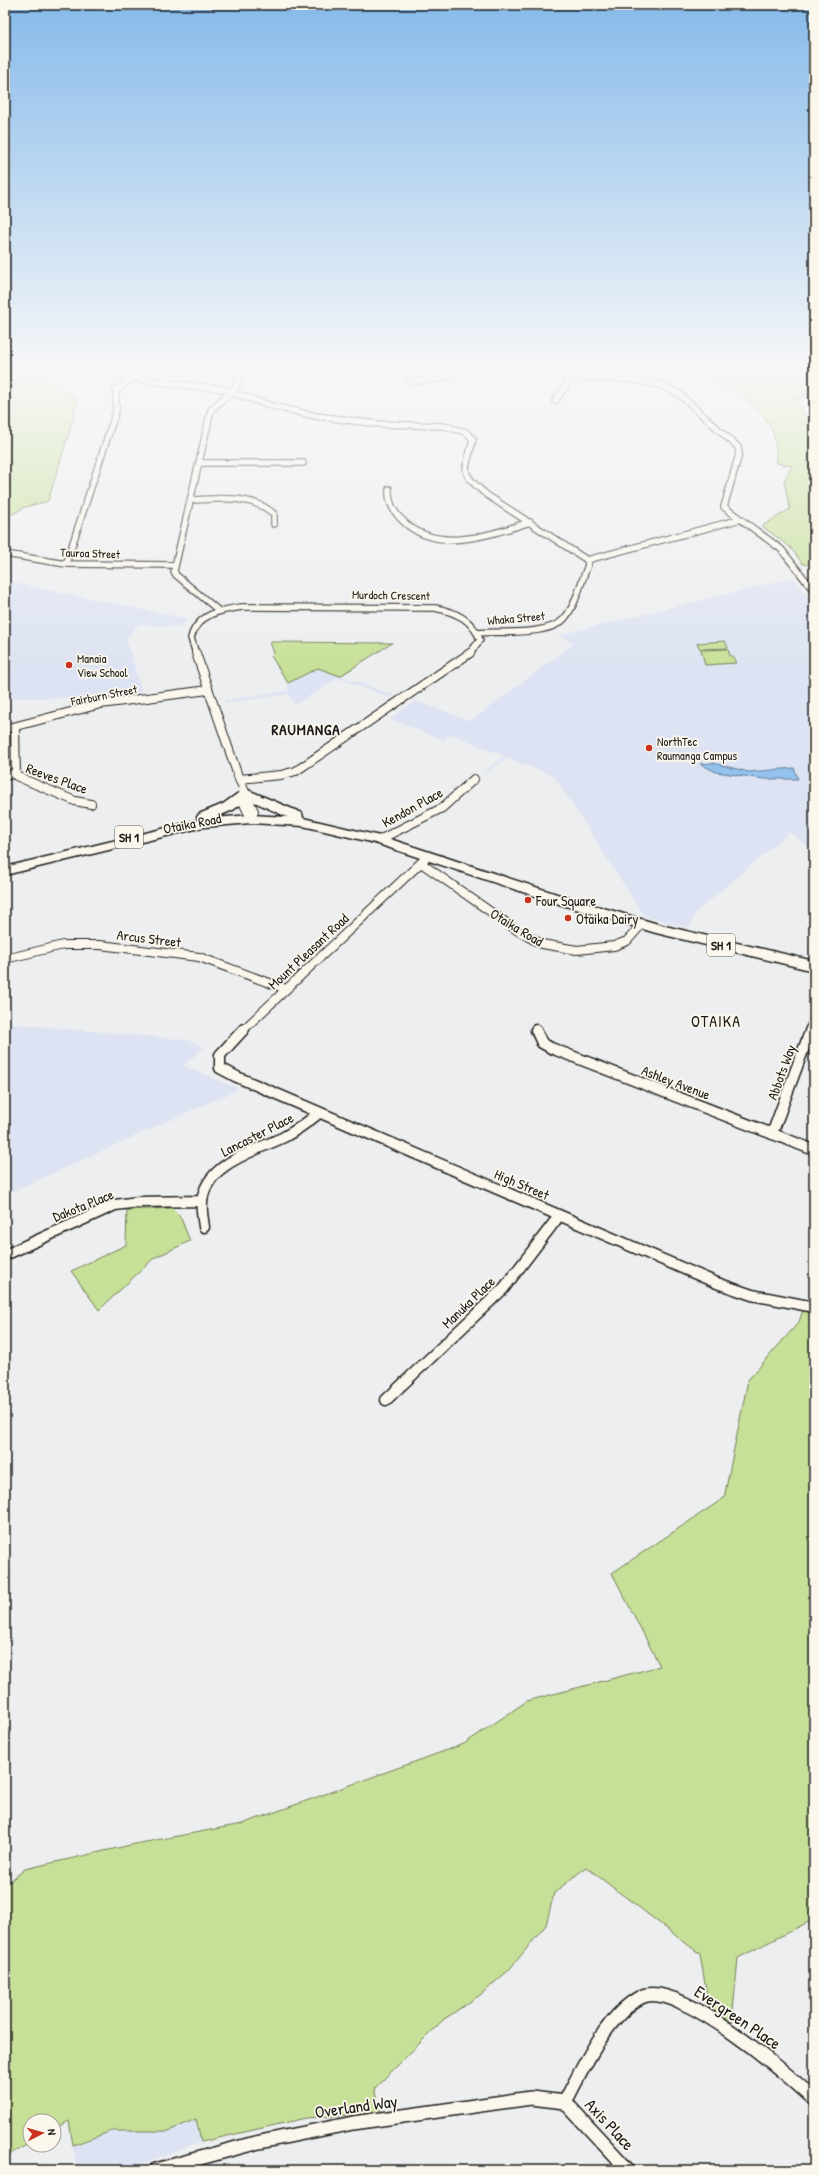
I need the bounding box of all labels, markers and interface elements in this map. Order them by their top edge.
street label: Tauroa Street [60,543,121,563]
street label: Murdoch Crescent [352,586,431,604]
street label: Whaka Street [487,607,546,629]
place label: Manaia View School [77,650,128,681]
marker: Manaia View School [64,660,74,670]
street label: Fairburn Street [69,680,139,710]
district label: RAUMANGA [271,719,341,740]
place label: NorthTec Raumanga Campus [657,733,737,764]
marker: NorthTec Raumanga Campus [644,743,654,753]
street label: Reeves Place [24,758,91,798]
street label: Kendon Place [378,782,446,832]
street label: Otaika Road [161,808,223,838]
road number: SH 1 [115,826,143,848]
place label: Four Square [535,891,596,911]
marker: Four Square [523,895,533,905]
street label: Otaika Road [487,904,548,951]
street label: Mount Pleasant Road [264,908,353,993]
place label: Otaika Dairy [576,909,638,929]
marker: Otaika Dairy [563,913,573,923]
street label: Arcus Street [116,925,182,951]
road number: SH 1 [707,934,735,956]
district label: OTAIKA [691,1010,741,1032]
street label: Abbots Way [762,1042,801,1103]
street label: Ashley Avenue [639,1060,713,1105]
street label: Lancaster Place [217,1107,297,1160]
street label: High Street [491,1164,552,1205]
street label: Dakota Place [50,1184,117,1226]
street label: Manuka Place [437,1272,499,1332]
street label: Evergreen Place [690,1980,786,2055]
street label: Overland Way [313,2089,399,2123]
street label: Axis Place [580,2093,640,2155]
north arrow [22,2113,62,2153]
text: N [45,2128,59,2136]

